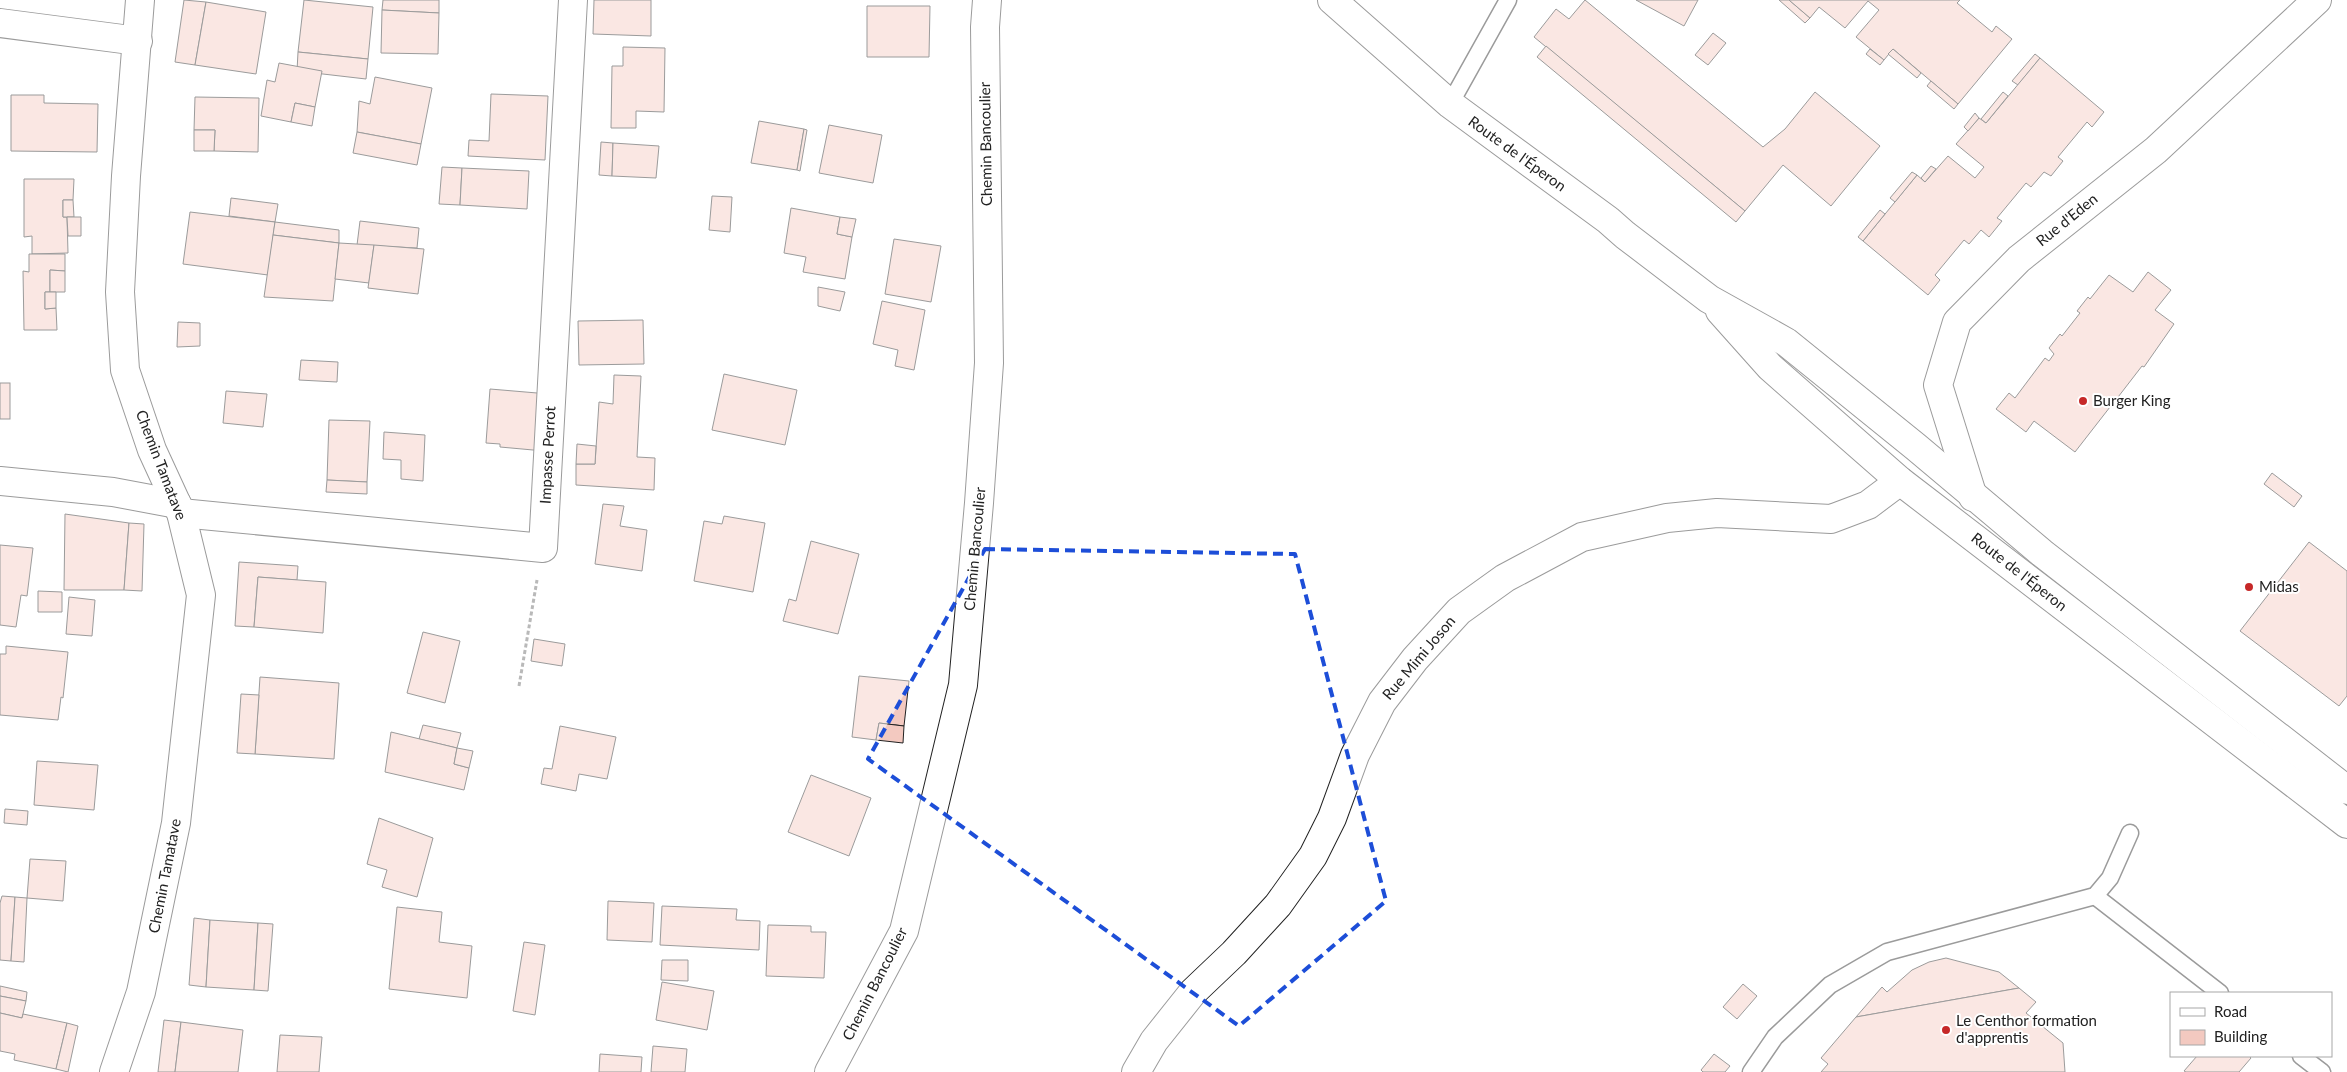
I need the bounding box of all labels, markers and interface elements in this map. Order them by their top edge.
street label: Chemin Bancoulier [975,81,995,206]
street label: Route de l'Éperon [1465,112,1570,195]
street label: Rue d'Eden [2032,189,2101,249]
place label: Burger King [2093,391,2171,409]
marker: Burger King [2077,395,2089,407]
street label: Impasse Perrot [535,405,559,504]
street label: Chemin Tamatave [133,407,191,522]
street label: Chemin Bancoulier [960,486,988,612]
street label: Route de l'Éperon [1968,528,2071,614]
place label: Midas [2259,577,2299,595]
marker: Midas [2243,581,2255,593]
street label: Rue Mimi Joson [1378,612,1459,703]
street label: Chemin Tamatave [144,817,184,935]
street label: Chemin Bancoulier [838,924,911,1043]
legend [2170,992,2332,1057]
text: Road [2214,1002,2247,1020]
place label: Le Centhor formation d'apprentis [1956,1011,2097,1046]
marker: Le Centhor formation d'apprentis [1940,1024,1952,1036]
text: Building [2214,1027,2267,1045]

